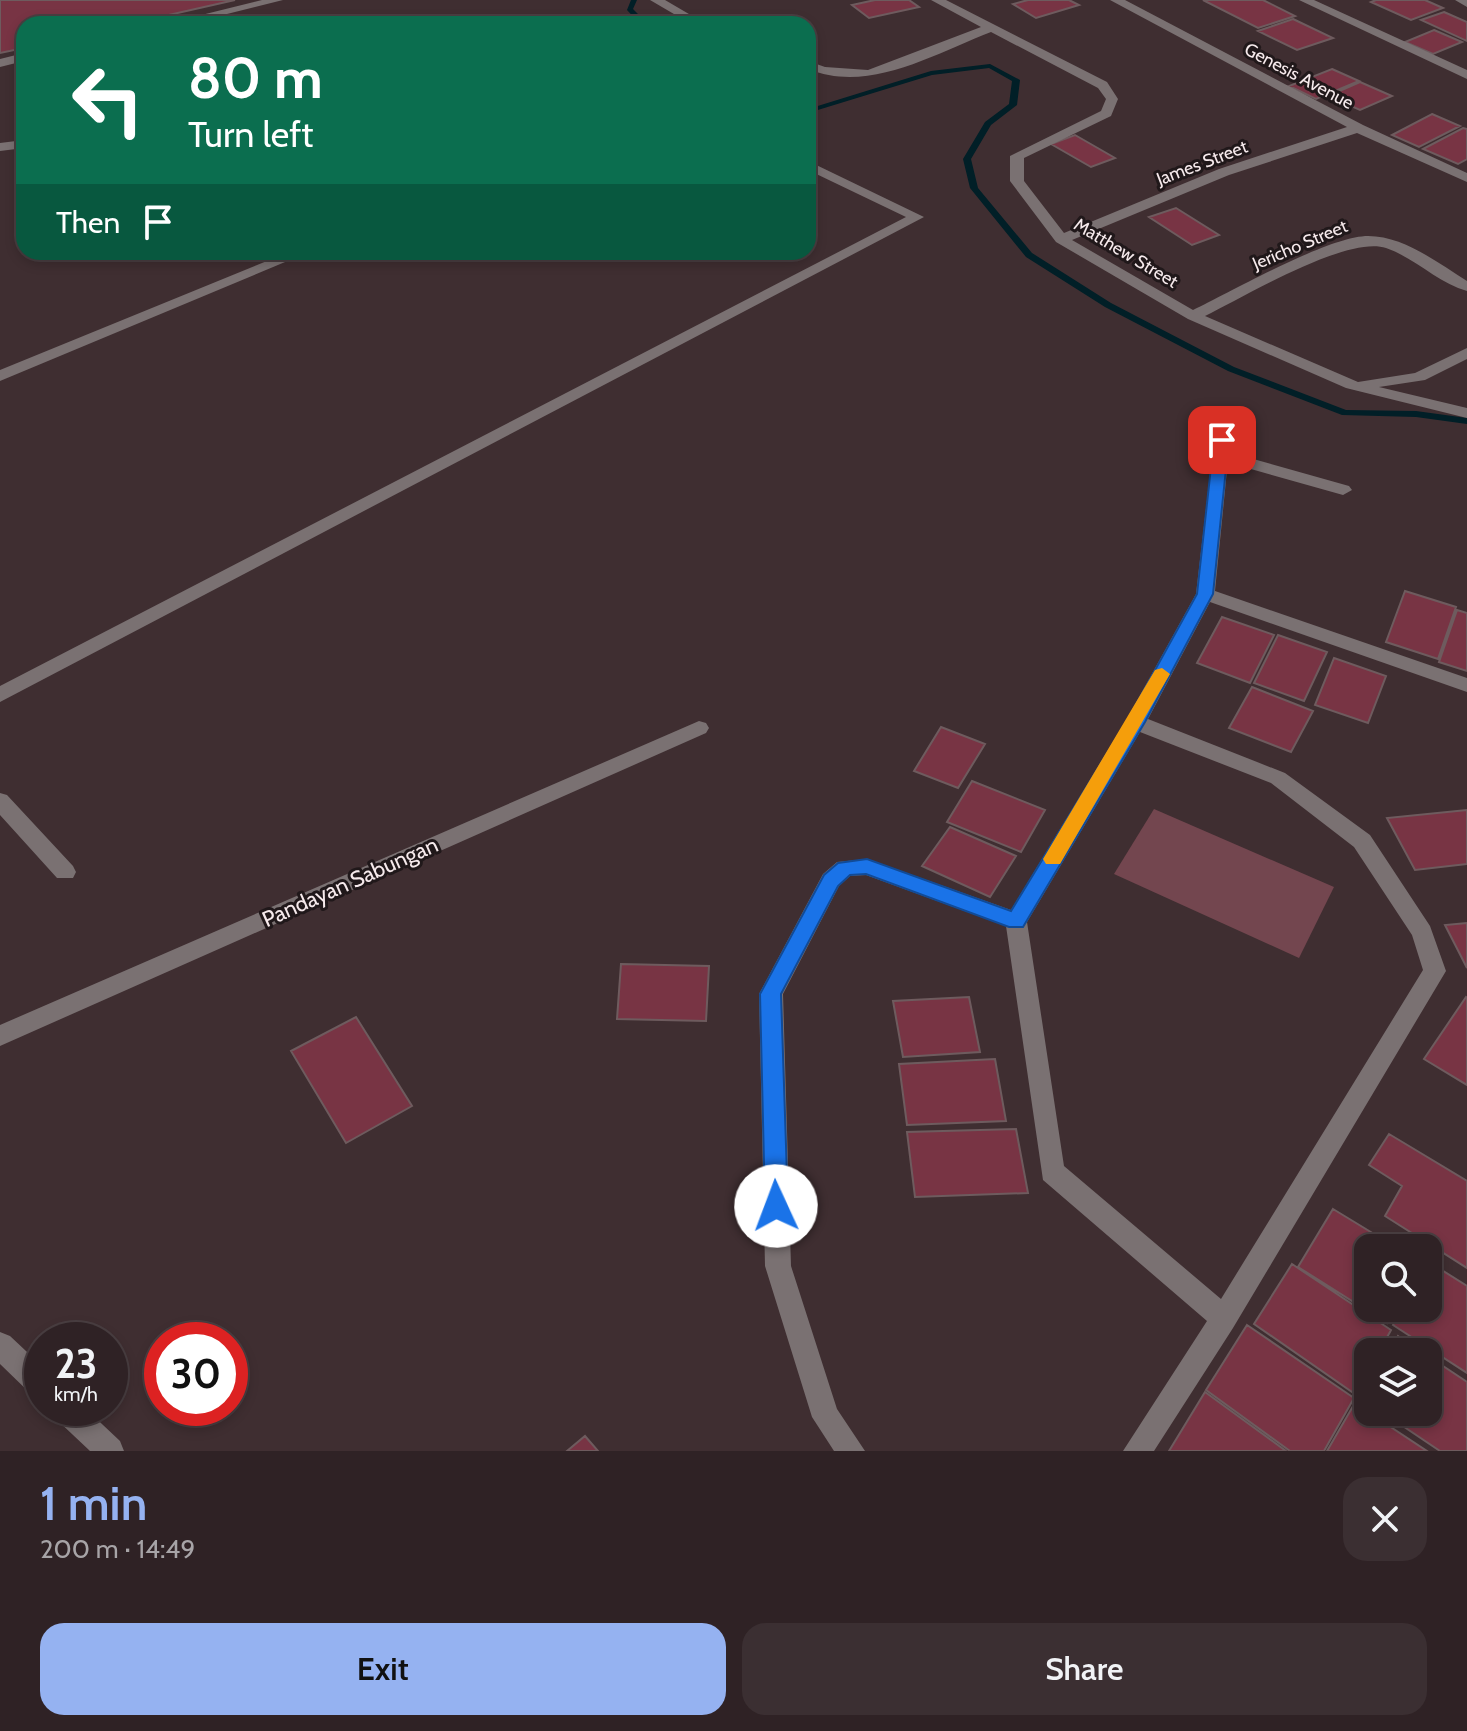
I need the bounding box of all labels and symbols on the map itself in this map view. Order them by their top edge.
street label: Genesis Avenue [1241,38,1357,114]
street label: James Street [1152,136,1251,191]
street label: Matthew Street [1070,213,1182,293]
street label: Jericho Street [1248,215,1351,275]
pin [1188,406,1256,474]
street label: Pandayan Sabungan [258,831,442,933]
position arrow [734,1164,818,1248]
speed limit sign: 30 [144,1322,248,1426]

